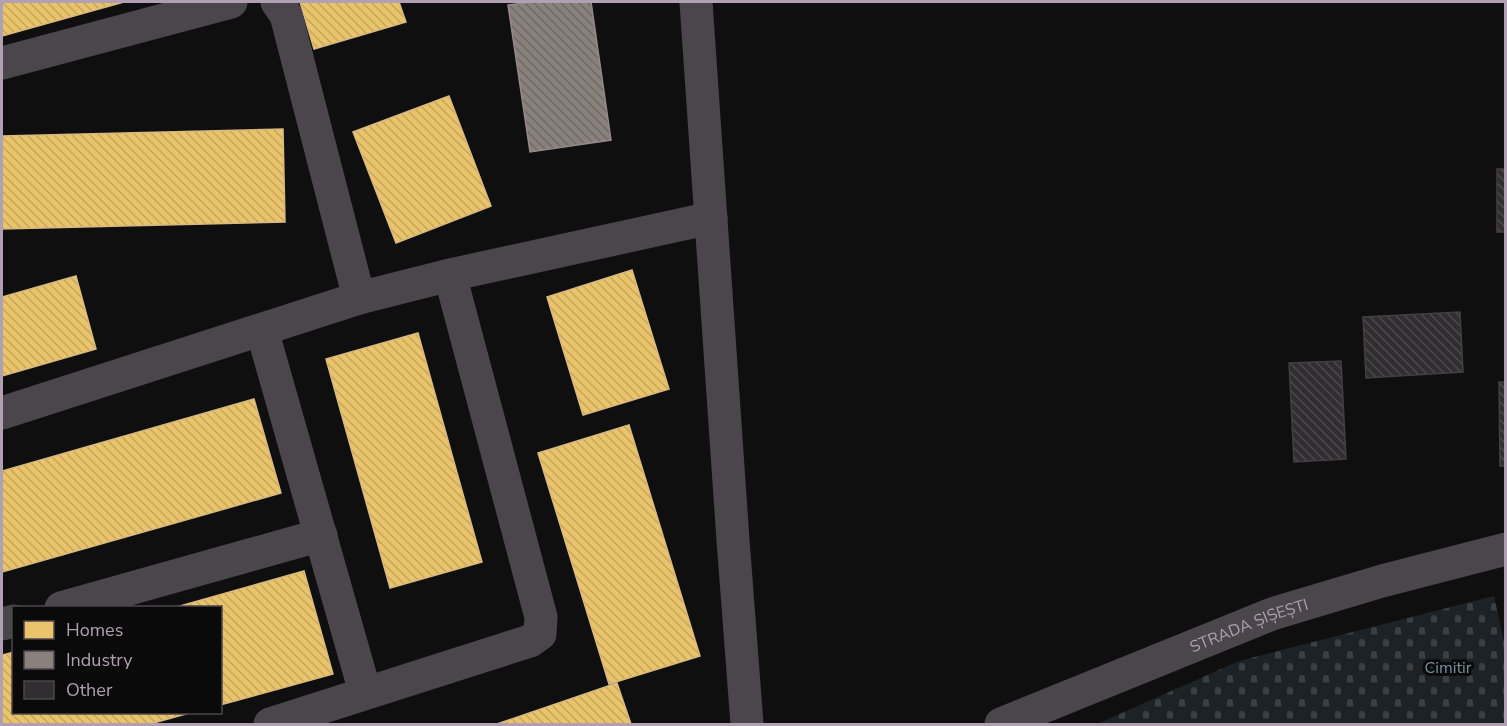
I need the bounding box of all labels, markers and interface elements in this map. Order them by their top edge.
street label: STRADA ȘIȘEȘTI [1187,594,1311,658]
legend [12,606,222,714]
text: Homes [66,618,123,642]
text: Industry [66,648,133,672]
park label: Cimitir [1425,657,1472,679]
text: Other [66,678,113,702]

